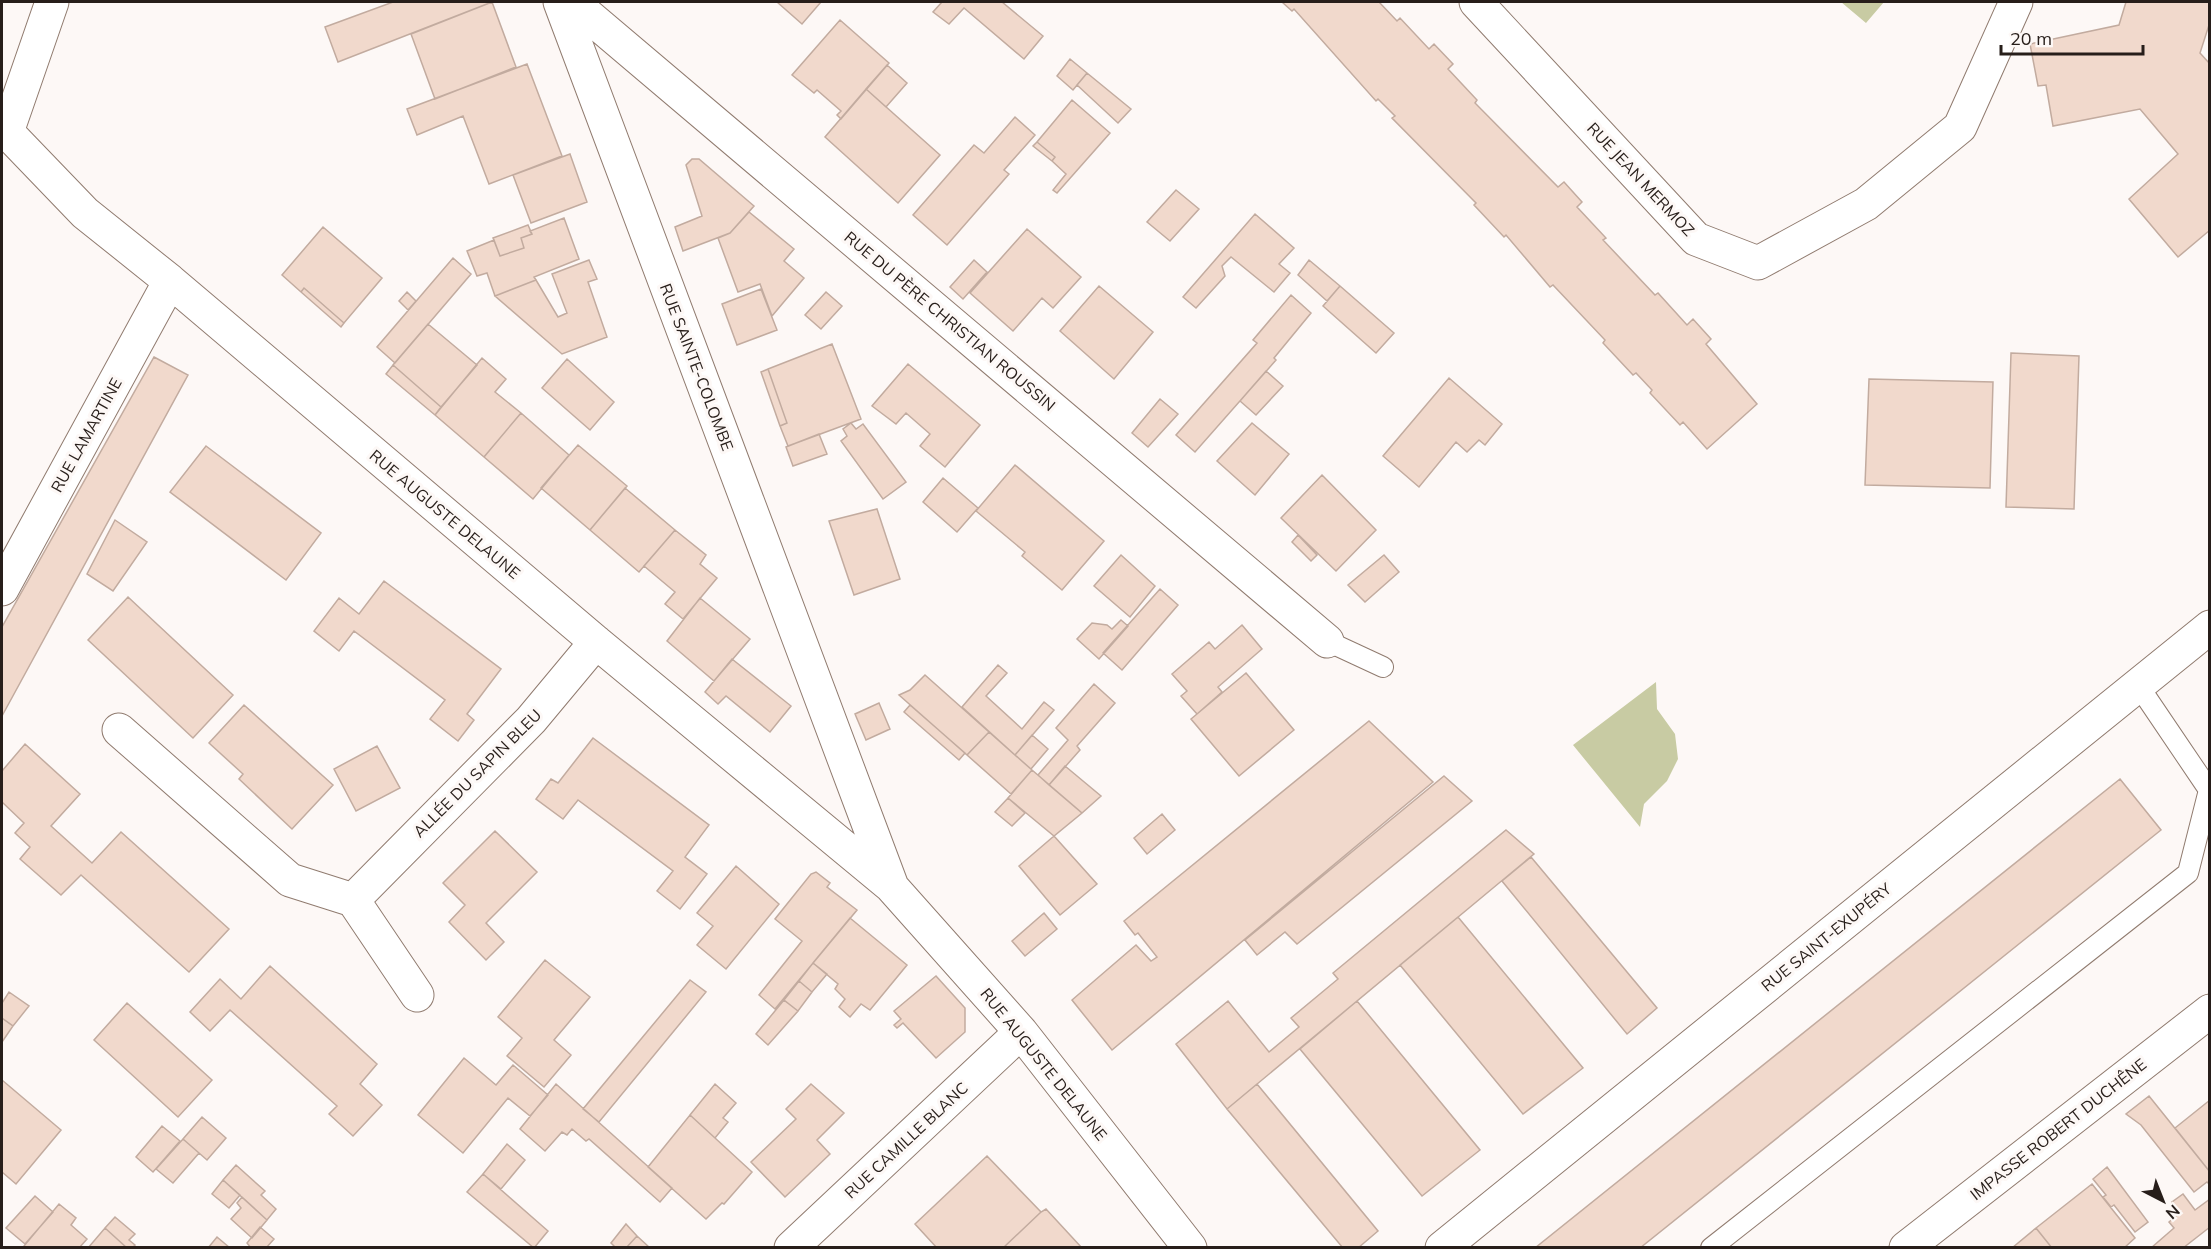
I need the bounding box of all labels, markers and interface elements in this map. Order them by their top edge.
scale bar [2001,18,2144,56]
text: 20 m [2010,27,2052,50]
street label: RUE JEAN MERMOZ [1583,118,1699,240]
street label: RUE DU PÈRE CHRISTIAN ROUSSIN [840,227,1060,415]
street label: RUE SAINTE-COLOMBE [656,281,738,453]
street label: RUE LAMARTINE [46,374,126,496]
street label: RUE AUGUSTE DELAUNE [366,445,524,583]
street label: ALLÉE DU SAPIN BLEU [409,705,545,841]
street label: RUE SAINT-EXUPÉRY [1757,878,1895,996]
street label: RUE AUGUSTE DELAUNE [976,984,1112,1144]
street label: IMPASSE ROBERT DUCHÊNE [1966,1054,2150,1204]
street label: RUE CAMILLE BLANC [840,1078,972,1202]
north arrow [2133,1171,2193,1231]
text: N [2162,1201,2184,1224]

